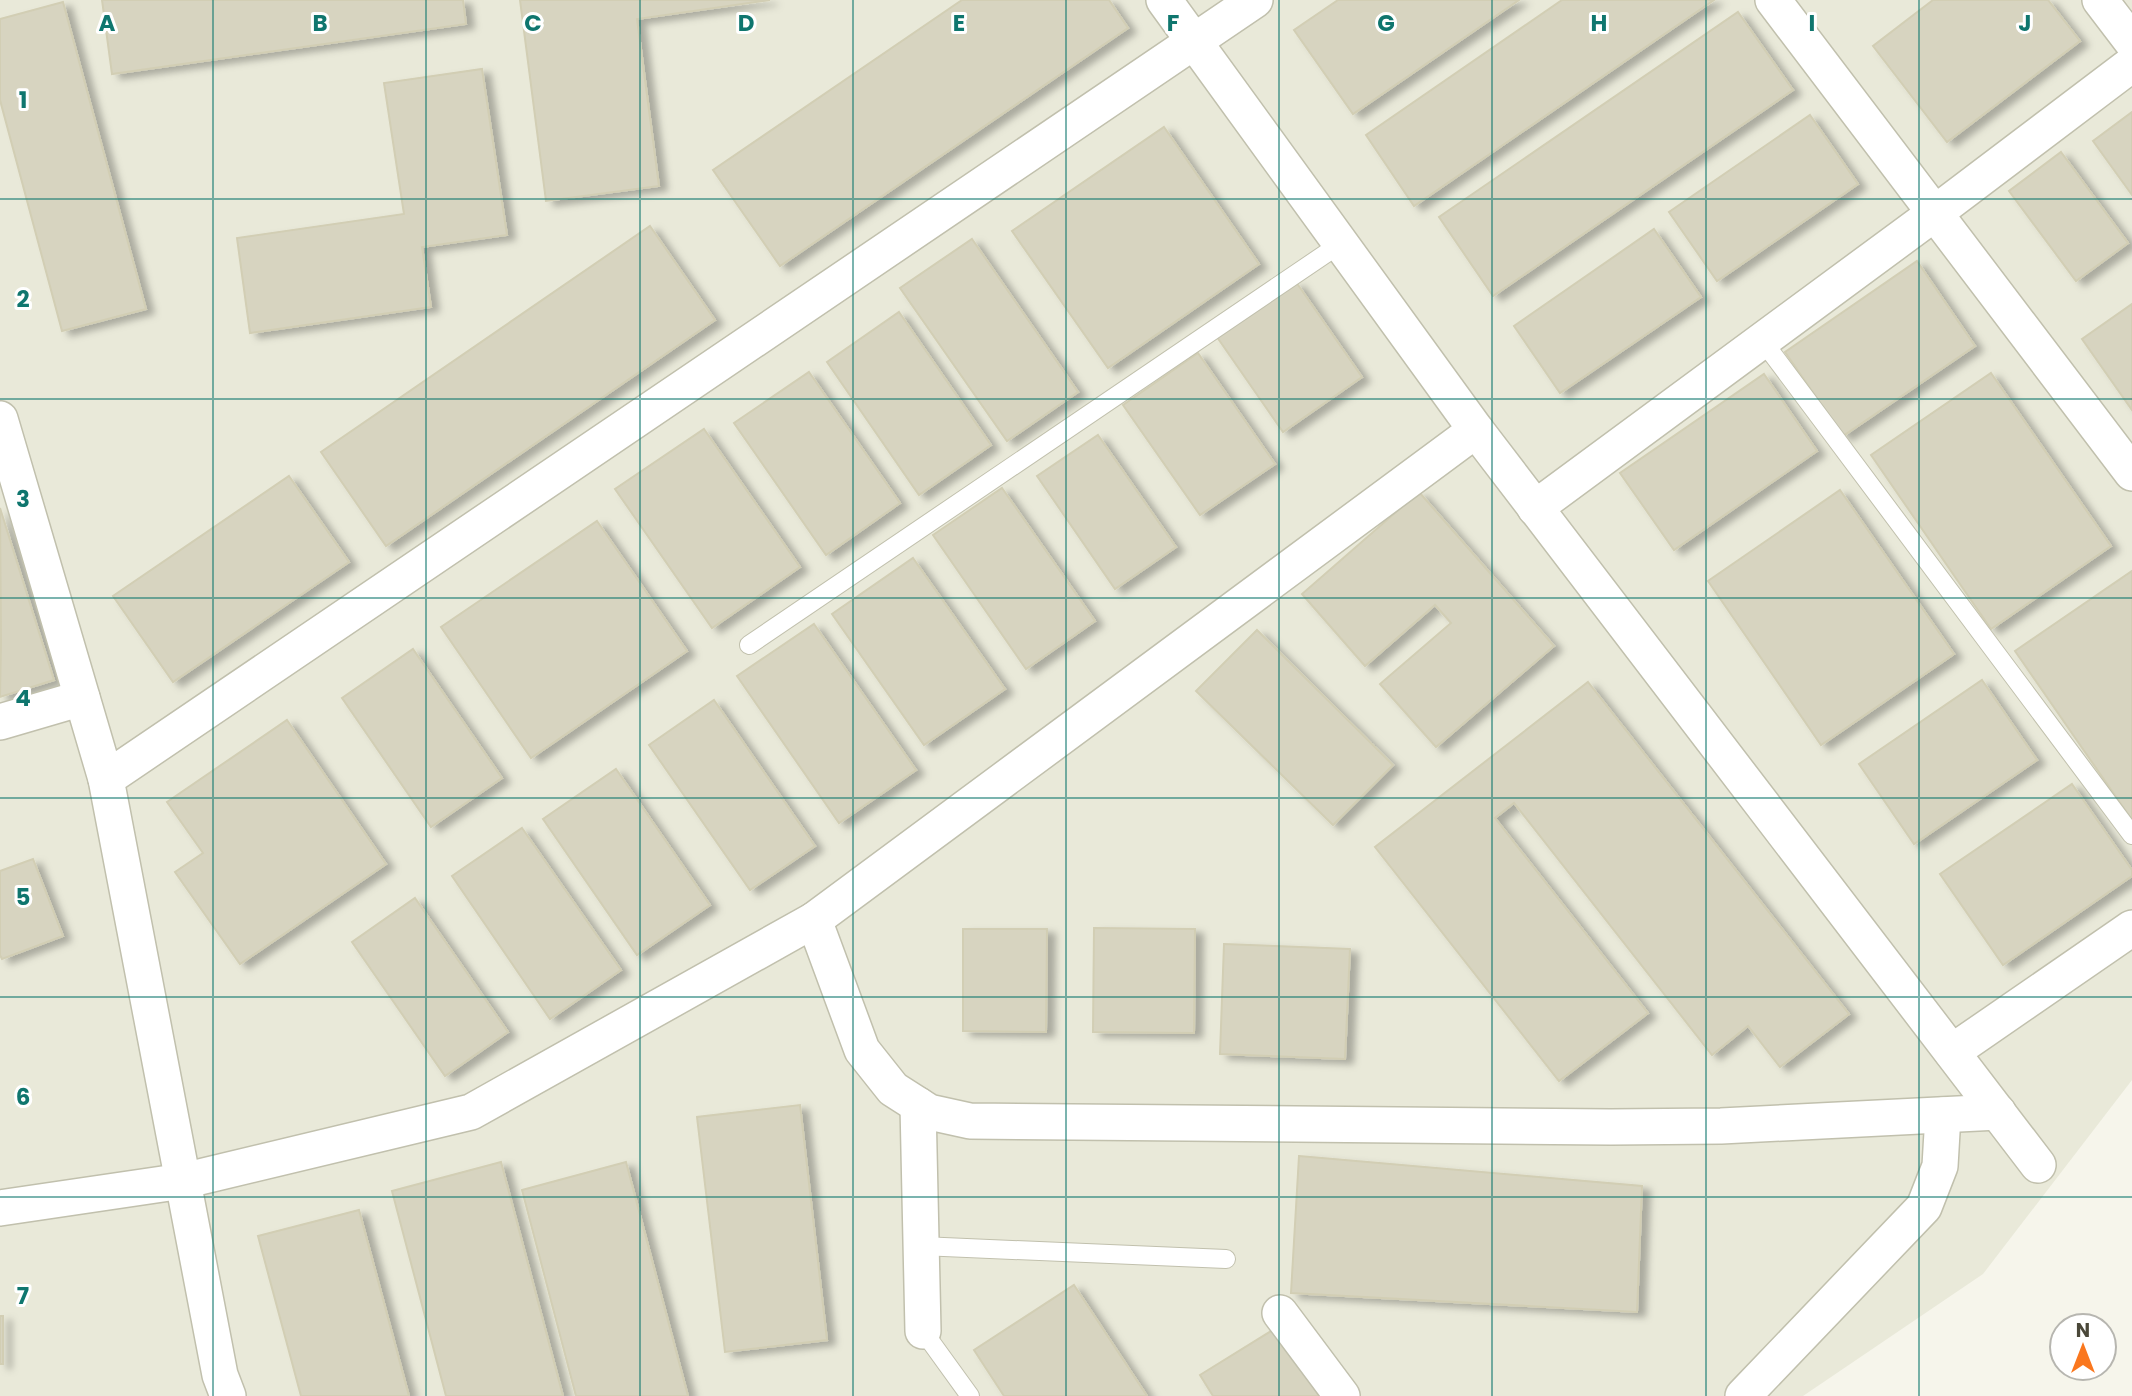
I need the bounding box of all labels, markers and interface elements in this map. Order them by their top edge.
text: A [99,7,116,39]
text: B [312,7,328,39]
text: C [524,7,542,39]
text: D [738,7,754,39]
text: E [953,7,965,39]
text: F [1167,7,1179,39]
text: G [1377,7,1395,39]
text: H [1591,7,1607,39]
text: I [1809,7,1815,39]
text: J [2018,7,2032,39]
text: 1 [19,84,27,116]
text: 2 [16,283,30,315]
text: 3 [16,483,30,515]
text: 4 [15,682,31,714]
text: 5 [16,881,30,913]
text: 6 [16,1081,30,1113]
text: 7 [17,1280,29,1312]
north arrow [2048,1312,2118,1382]
text: N [2076,1317,2090,1344]

